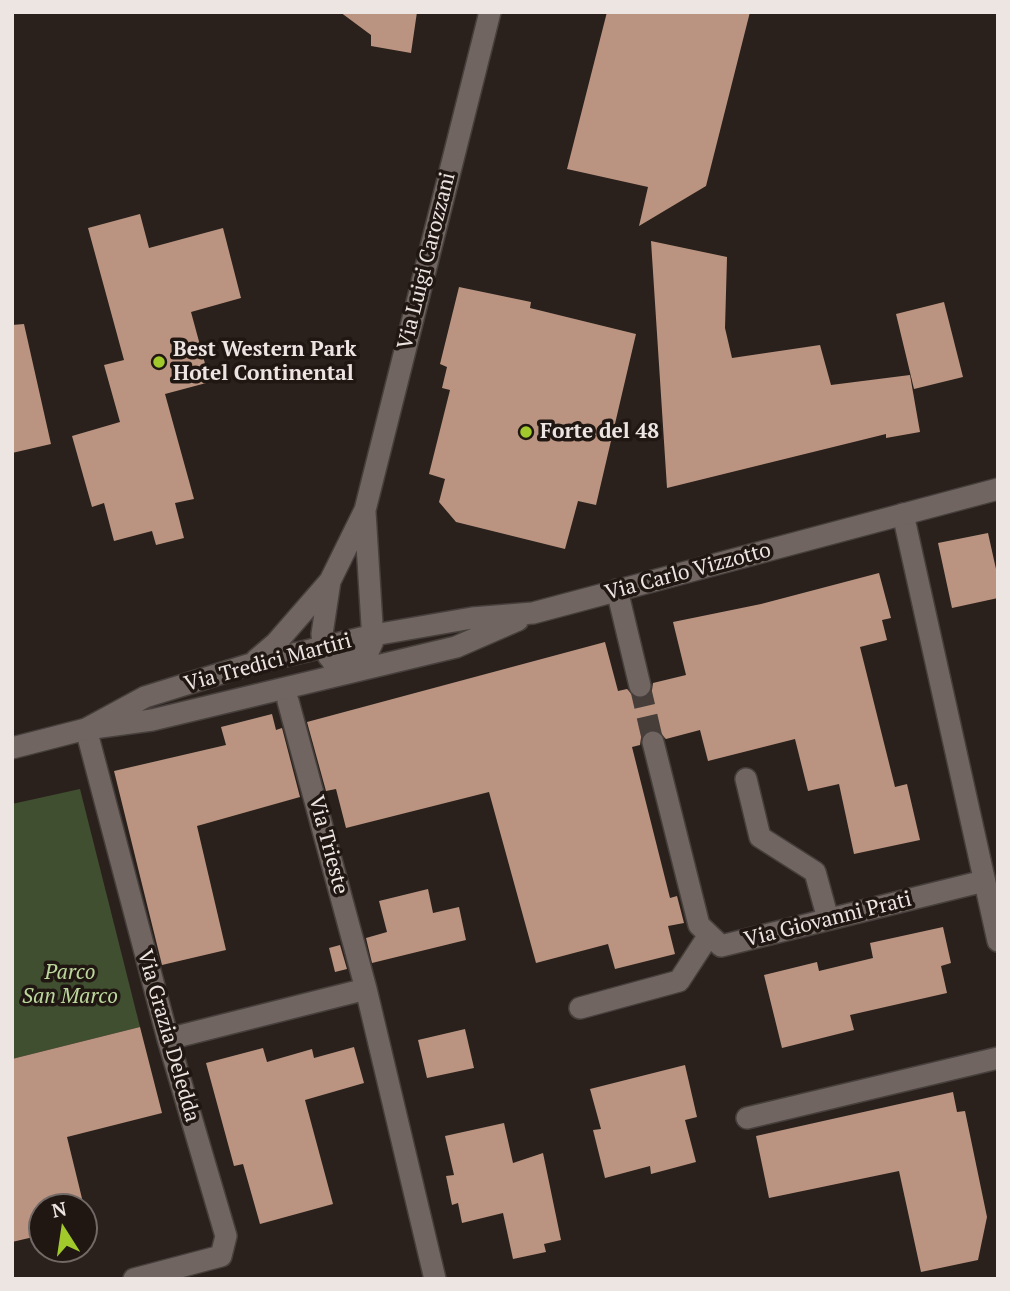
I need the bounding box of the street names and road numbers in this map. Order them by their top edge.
street label: Via Luigi Carozzani [393,170,461,352]
street label: Via Carlo Vizzotto [602,538,774,606]
street label: Via Tredici Martiri [182,629,354,697]
street label: Via Trieste [303,793,353,897]
street label: Via Giovanni Prati [742,887,914,953]
street label: Via Grazia Deledda [131,947,205,1125]

